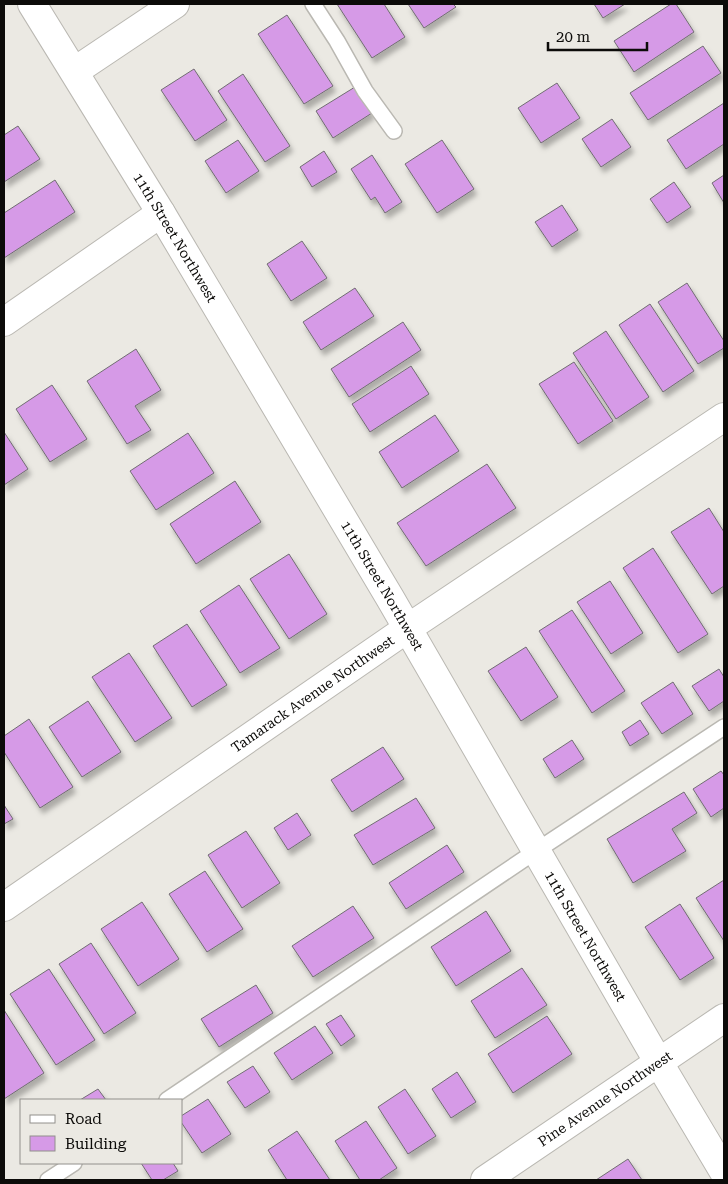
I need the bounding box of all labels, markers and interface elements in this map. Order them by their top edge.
scale bar [548,20,647,52]
text: 20 m [556,28,591,46]
street label: 11th Street Northwest [130,170,220,305]
street label: 11th Street Northwest [338,518,427,653]
street label: Tamarack Avenue Northwest [228,632,397,756]
street label: 11th Street Northwest [542,868,629,1004]
street label: Pine Avenue Northwest [535,1048,675,1150]
legend [20,1099,182,1164]
text: Road [65,1110,102,1128]
text: Building [65,1135,127,1153]

